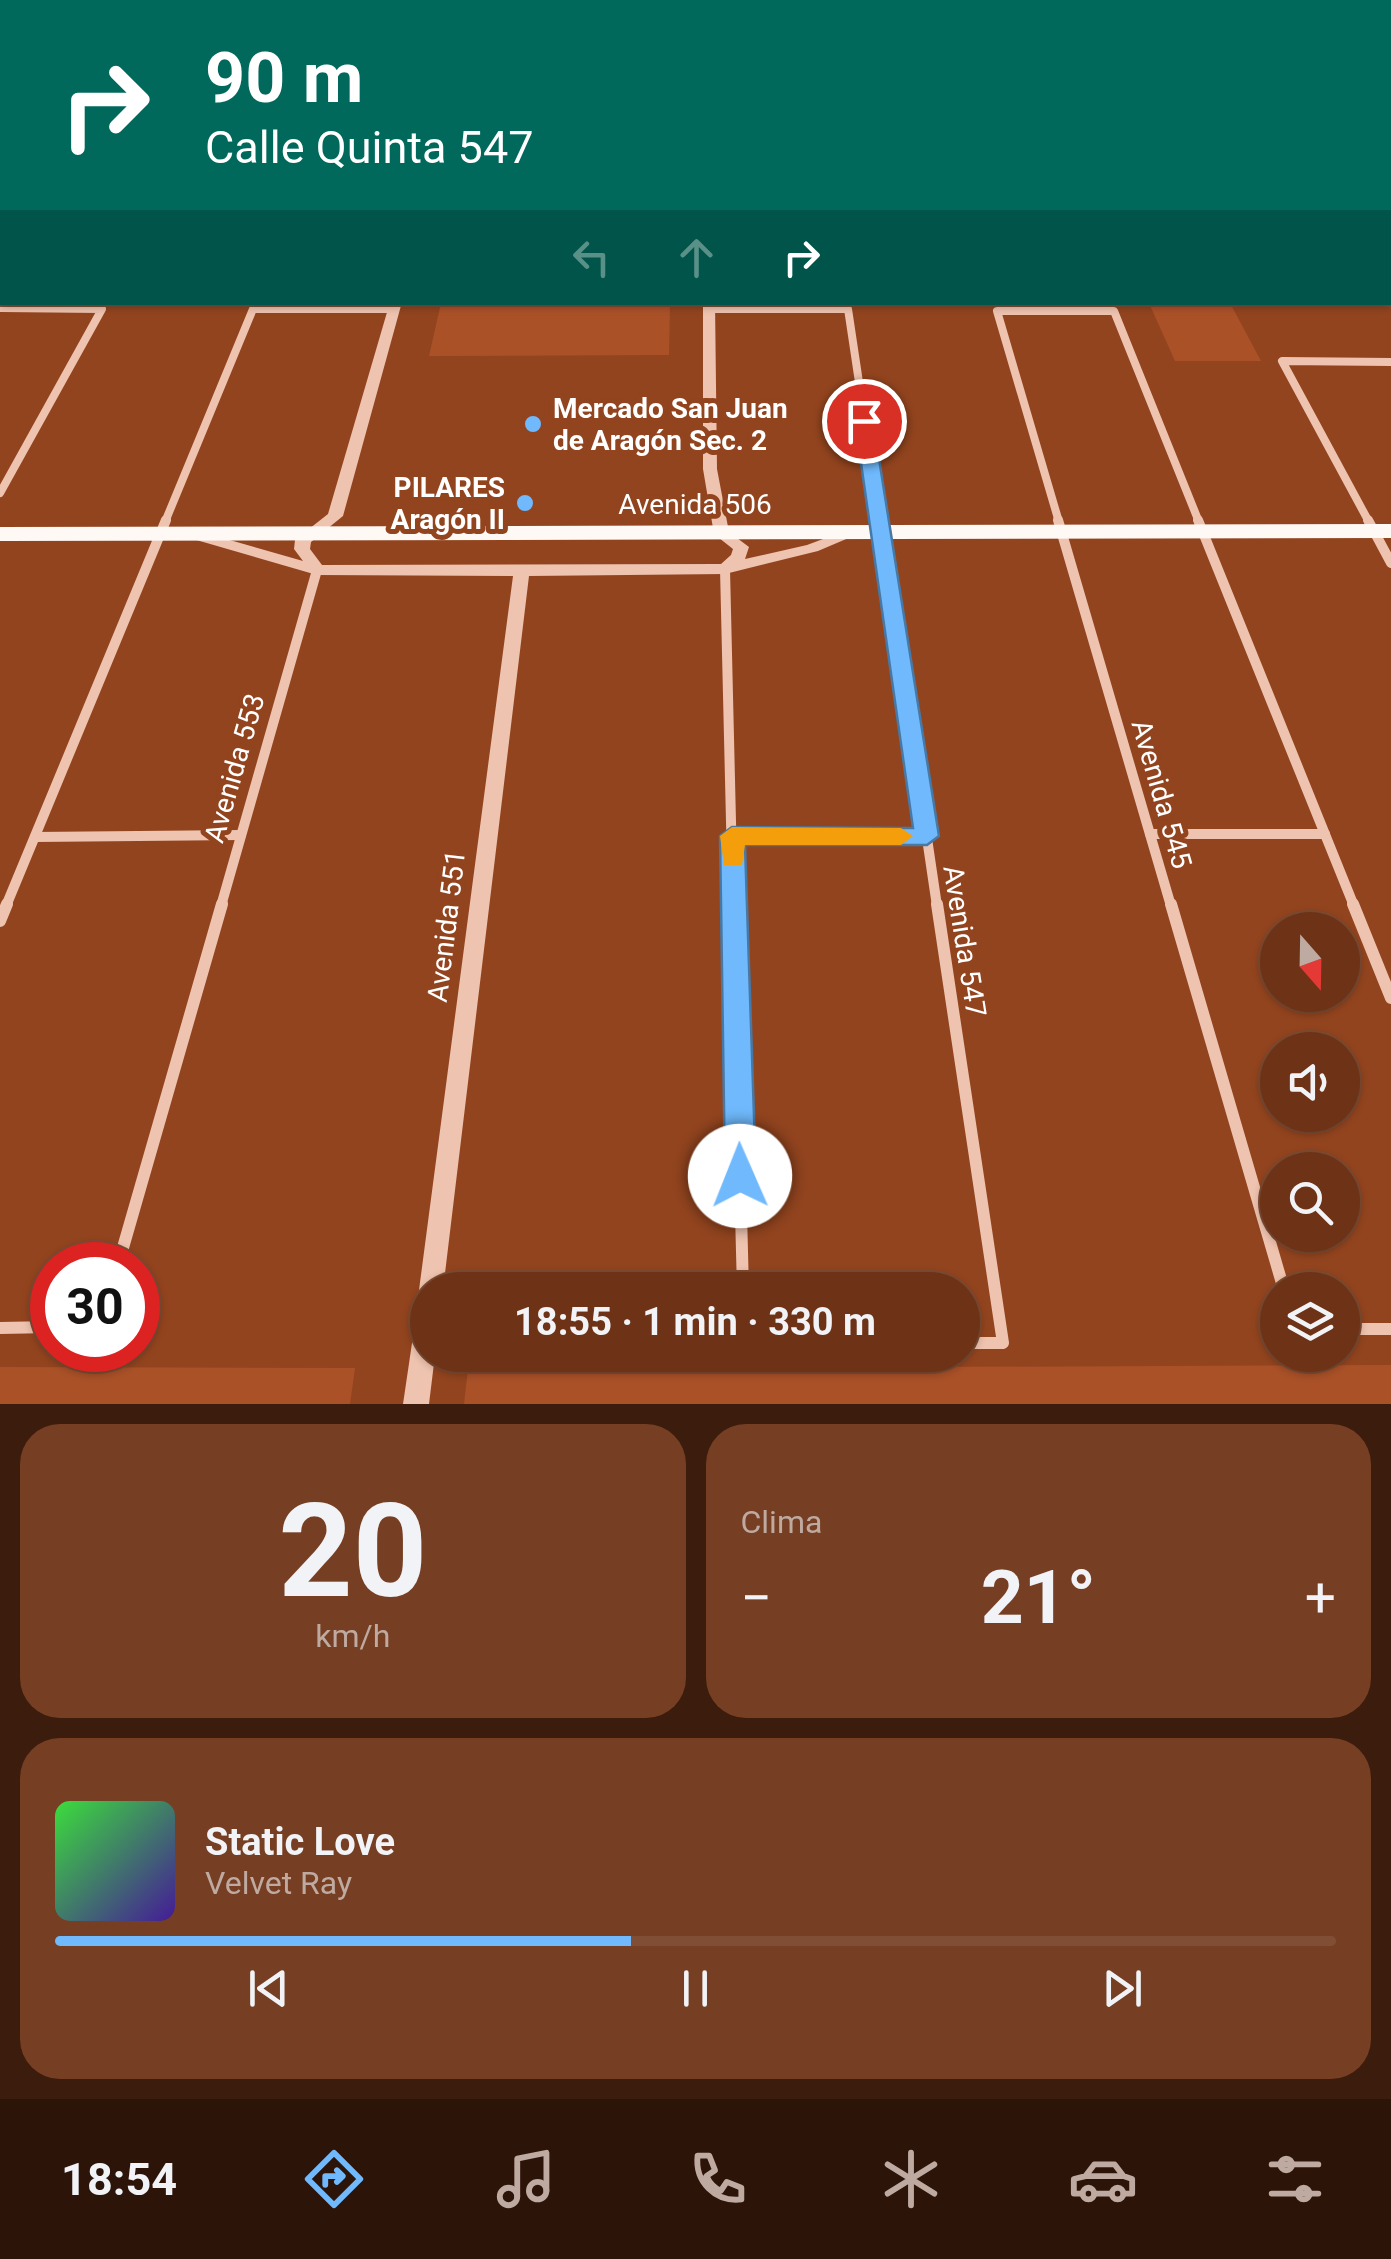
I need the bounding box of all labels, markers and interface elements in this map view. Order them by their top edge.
text: 90 m [205,37,363,119]
icon: right [40,40,170,170]
text: Calle Quinta 547 [205,121,533,174]
icon: left [564,230,619,285]
icon: ahead [669,230,724,285]
icon: right [774,230,829,285]
pin [822,379,907,464]
place label: Mercado San Juan de Aragón Sec. 2 [553,392,788,457]
icon: arrive [837,394,892,449]
marker: Mercado San Juan de Aragón Sec. 2 [522,413,544,435]
place label: PILARES Aragón II [391,471,505,536]
street label: Avenida 506 [618,488,772,521]
marker: PILARES Aragón II [514,492,536,514]
street label: Avenida 553 [197,690,271,846]
street label: Avenida 545 [1125,716,1199,872]
street label: Avenida 551 [421,848,472,1004]
street label: Avenida 547 [936,863,993,1019]
north arrow [1260,912,1360,1012]
map controls [1260,912,1360,1372]
button: sound [1260,1032,1360,1132]
position arrow [688,1124,792,1228]
button: search [1260,1152,1360,1252]
speed limit sign: 30 [30,1242,160,1372]
button: layers [1260,1272,1360,1372]
text: 18:55 · 1 min · 330 m [514,1300,876,1344]
text: 20 [278,1475,427,1628]
text: Clima [741,1503,822,1541]
text: 21° [981,1553,1096,1641]
text: − [741,1566,772,1630]
text: + [1305,1566,1336,1630]
text: km/h [315,1617,390,1655]
text: Static Love [205,1820,395,1864]
text: Velvet Ray [205,1864,352,1902]
icon: previous [241,1961,296,2016]
icon: pause [668,1961,723,2016]
icon: next [1095,1961,1150,2016]
icon: directions [299,2144,369,2214]
icon: music [491,2144,561,2214]
icon: phone [683,2144,753,2214]
icon: climate [876,2144,946,2214]
icon: car [1068,2144,1138,2214]
icon: filters [1260,2144,1330,2214]
text: 18:54 [61,2153,177,2206]

